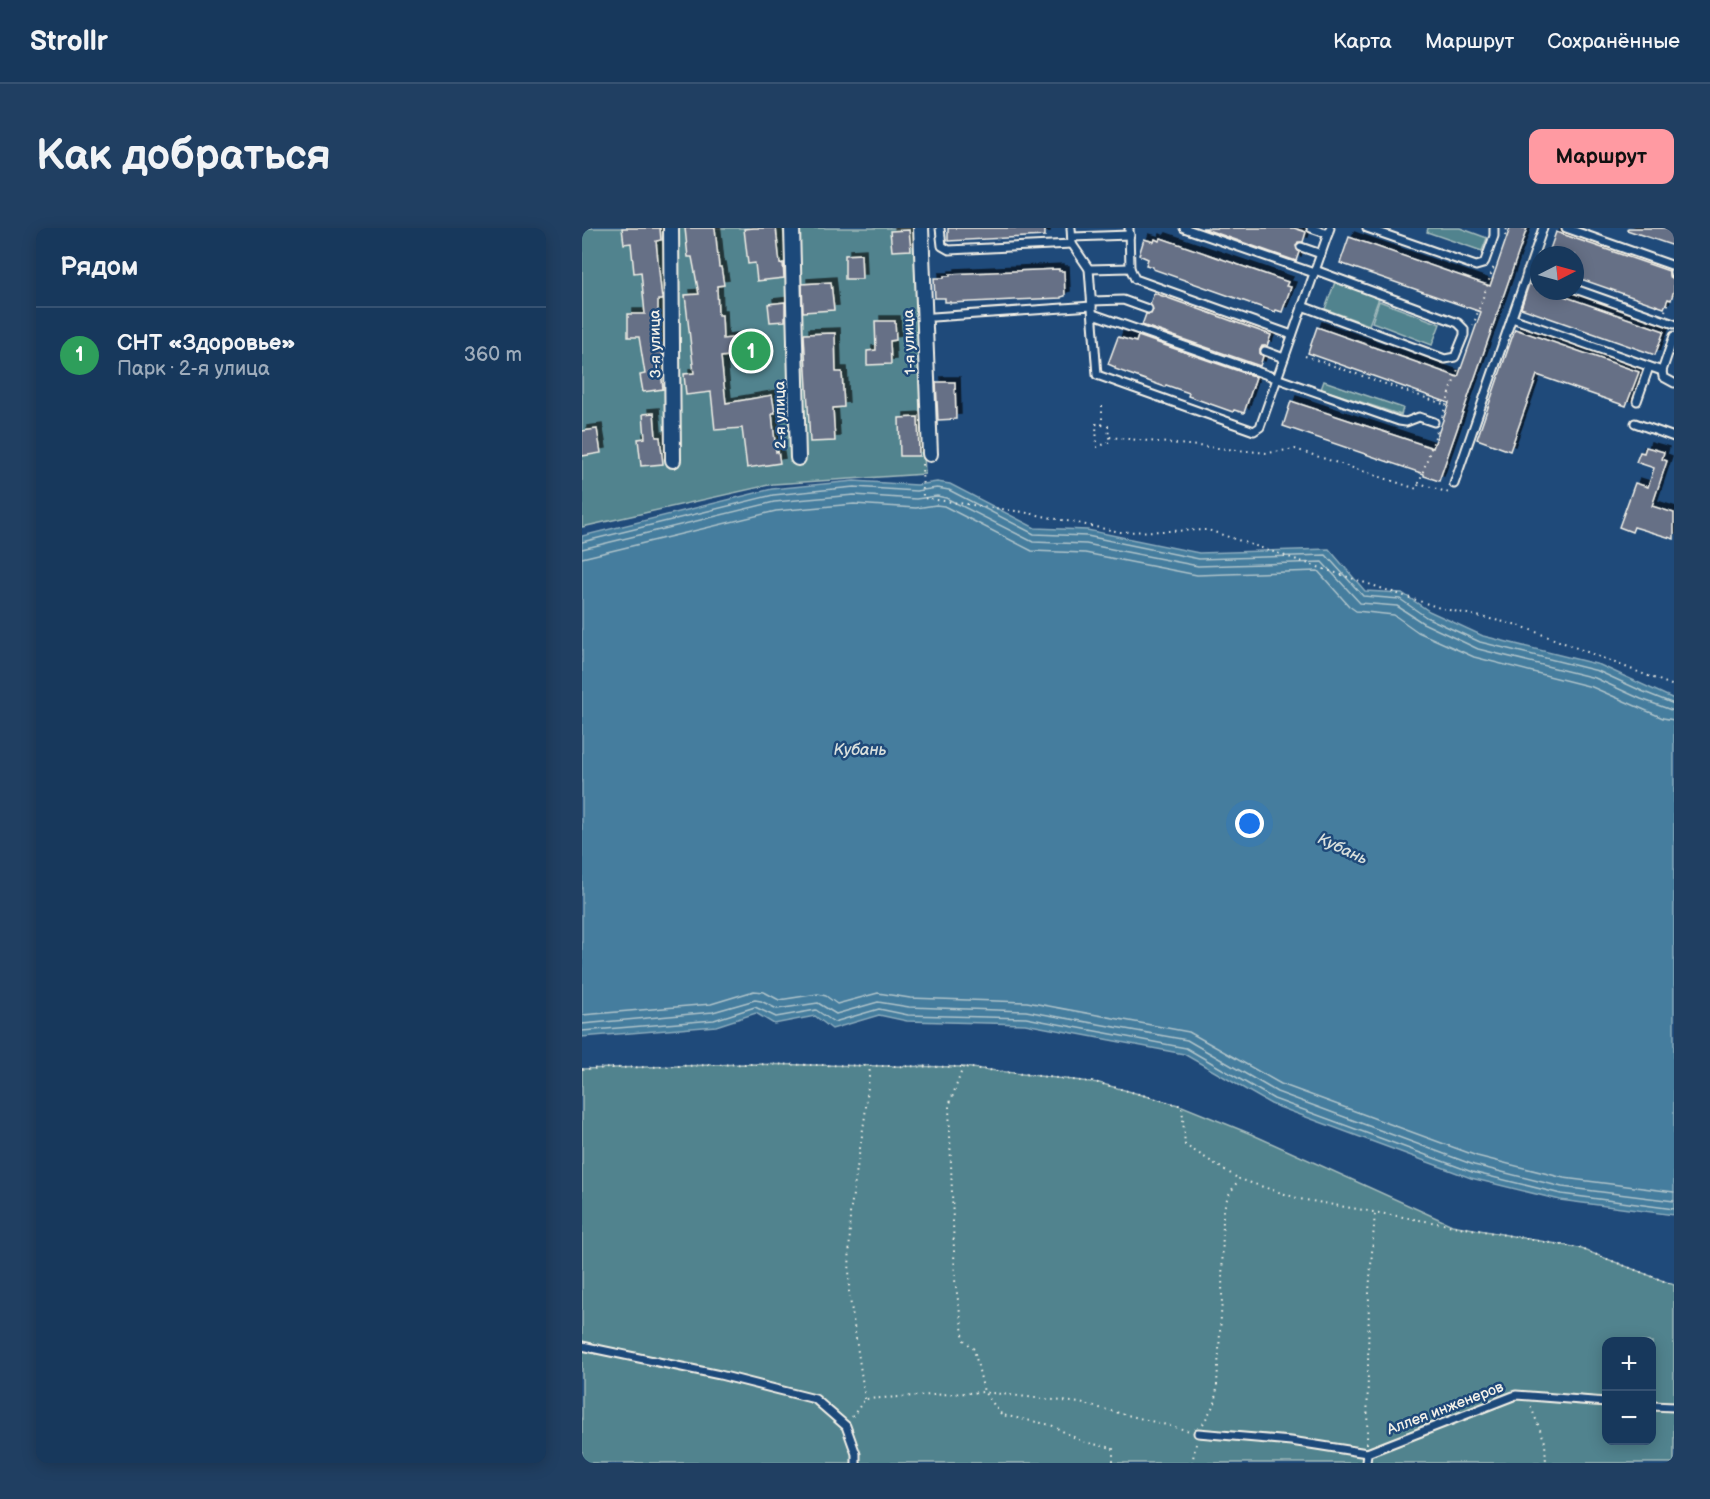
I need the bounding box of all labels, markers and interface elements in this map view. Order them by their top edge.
text: Strollr [30,25,108,58]
text: Карта [1333,29,1392,54]
text: Маршрут [1425,29,1514,54]
text: Сохранённые [1547,29,1680,54]
button: Маршрут [1529,129,1674,184]
text: Как добраться [36,131,331,182]
north arrow [1530,246,1584,300]
text: Рядом [60,252,138,283]
street label: 3-я улица [645,309,666,378]
street label: 1-я улица [899,309,920,375]
pin: 1 [732,328,770,374]
text: СНТ «Здоровье» [117,330,296,357]
text: 1 [75,343,84,367]
text: 360 m [464,343,522,367]
text: Парк · 2-я улица [117,357,270,381]
street label: 2-я улица [770,381,791,449]
water label: Кубань [834,741,887,760]
your location [1235,809,1264,838]
water label: Кубань [1314,830,1370,869]
map controls [1602,1337,1656,1445]
button: + [1602,1337,1656,1391]
street label: Аллея инженеров [1383,1377,1506,1440]
button: − [1602,1391,1656,1445]

